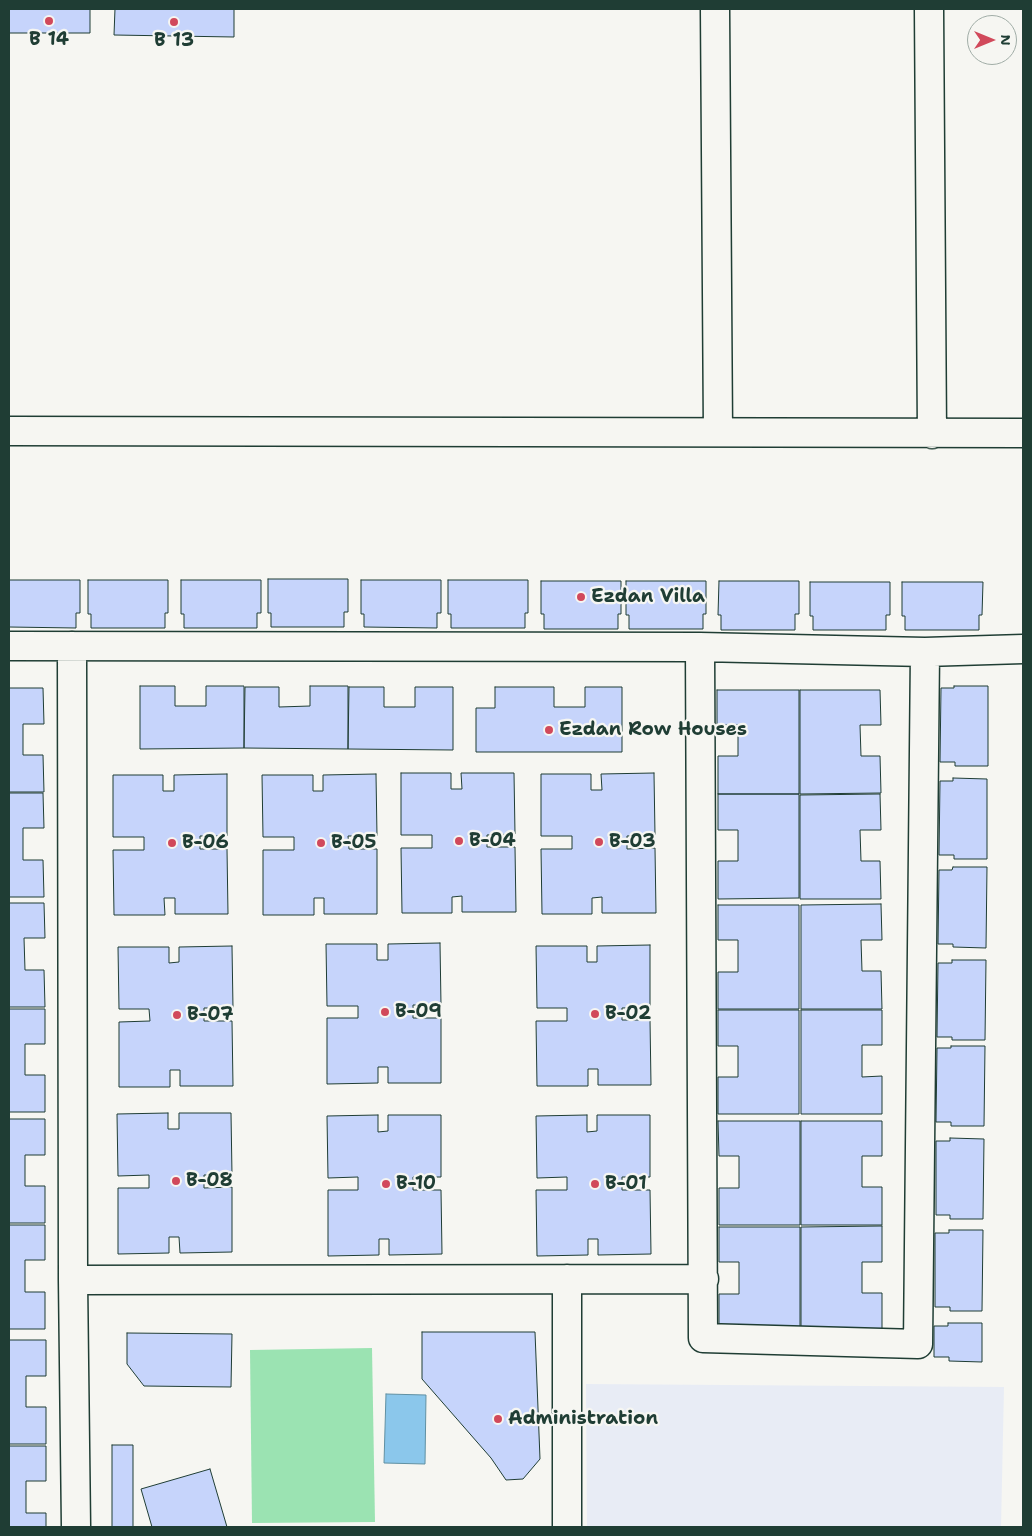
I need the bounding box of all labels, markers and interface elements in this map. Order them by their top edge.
marker: B 14 [43,15,55,27]
north arrow [967,15,1017,65]
marker: B 13 [168,16,180,28]
place label: B 14 [29,29,69,51]
place label: B 13 [154,30,194,52]
text: N [997,34,1015,46]
place label: Ezdan Villa [591,586,705,608]
marker: Ezdan Villa [575,591,587,603]
place label: Ezdan Row Houses [559,719,747,741]
marker: Ezdan Row Houses [543,724,555,736]
place label: B-04 [469,830,516,852]
place label: B-03 [609,831,655,853]
place label: B-06 [182,832,229,854]
place label: B-05 [331,832,376,854]
marker: B-04 [453,835,465,847]
marker: B-03 [593,836,605,848]
marker: B-06 [166,837,178,849]
marker: B-05 [315,837,327,849]
place label: B-09 [395,1001,442,1023]
place label: B-02 [605,1003,651,1025]
place label: B-07 [187,1004,234,1026]
marker: B-09 [379,1006,391,1018]
marker: B-02 [589,1008,601,1020]
marker: B-07 [171,1009,183,1021]
place label: B-08 [186,1170,233,1192]
place label: B-10 [396,1173,436,1195]
place label: B-01 [605,1173,647,1195]
marker: B-08 [170,1175,182,1187]
marker: B-10 [380,1178,392,1190]
marker: B-01 [589,1178,601,1190]
place label: Administration [508,1408,658,1430]
marker: Administration [492,1413,504,1425]

